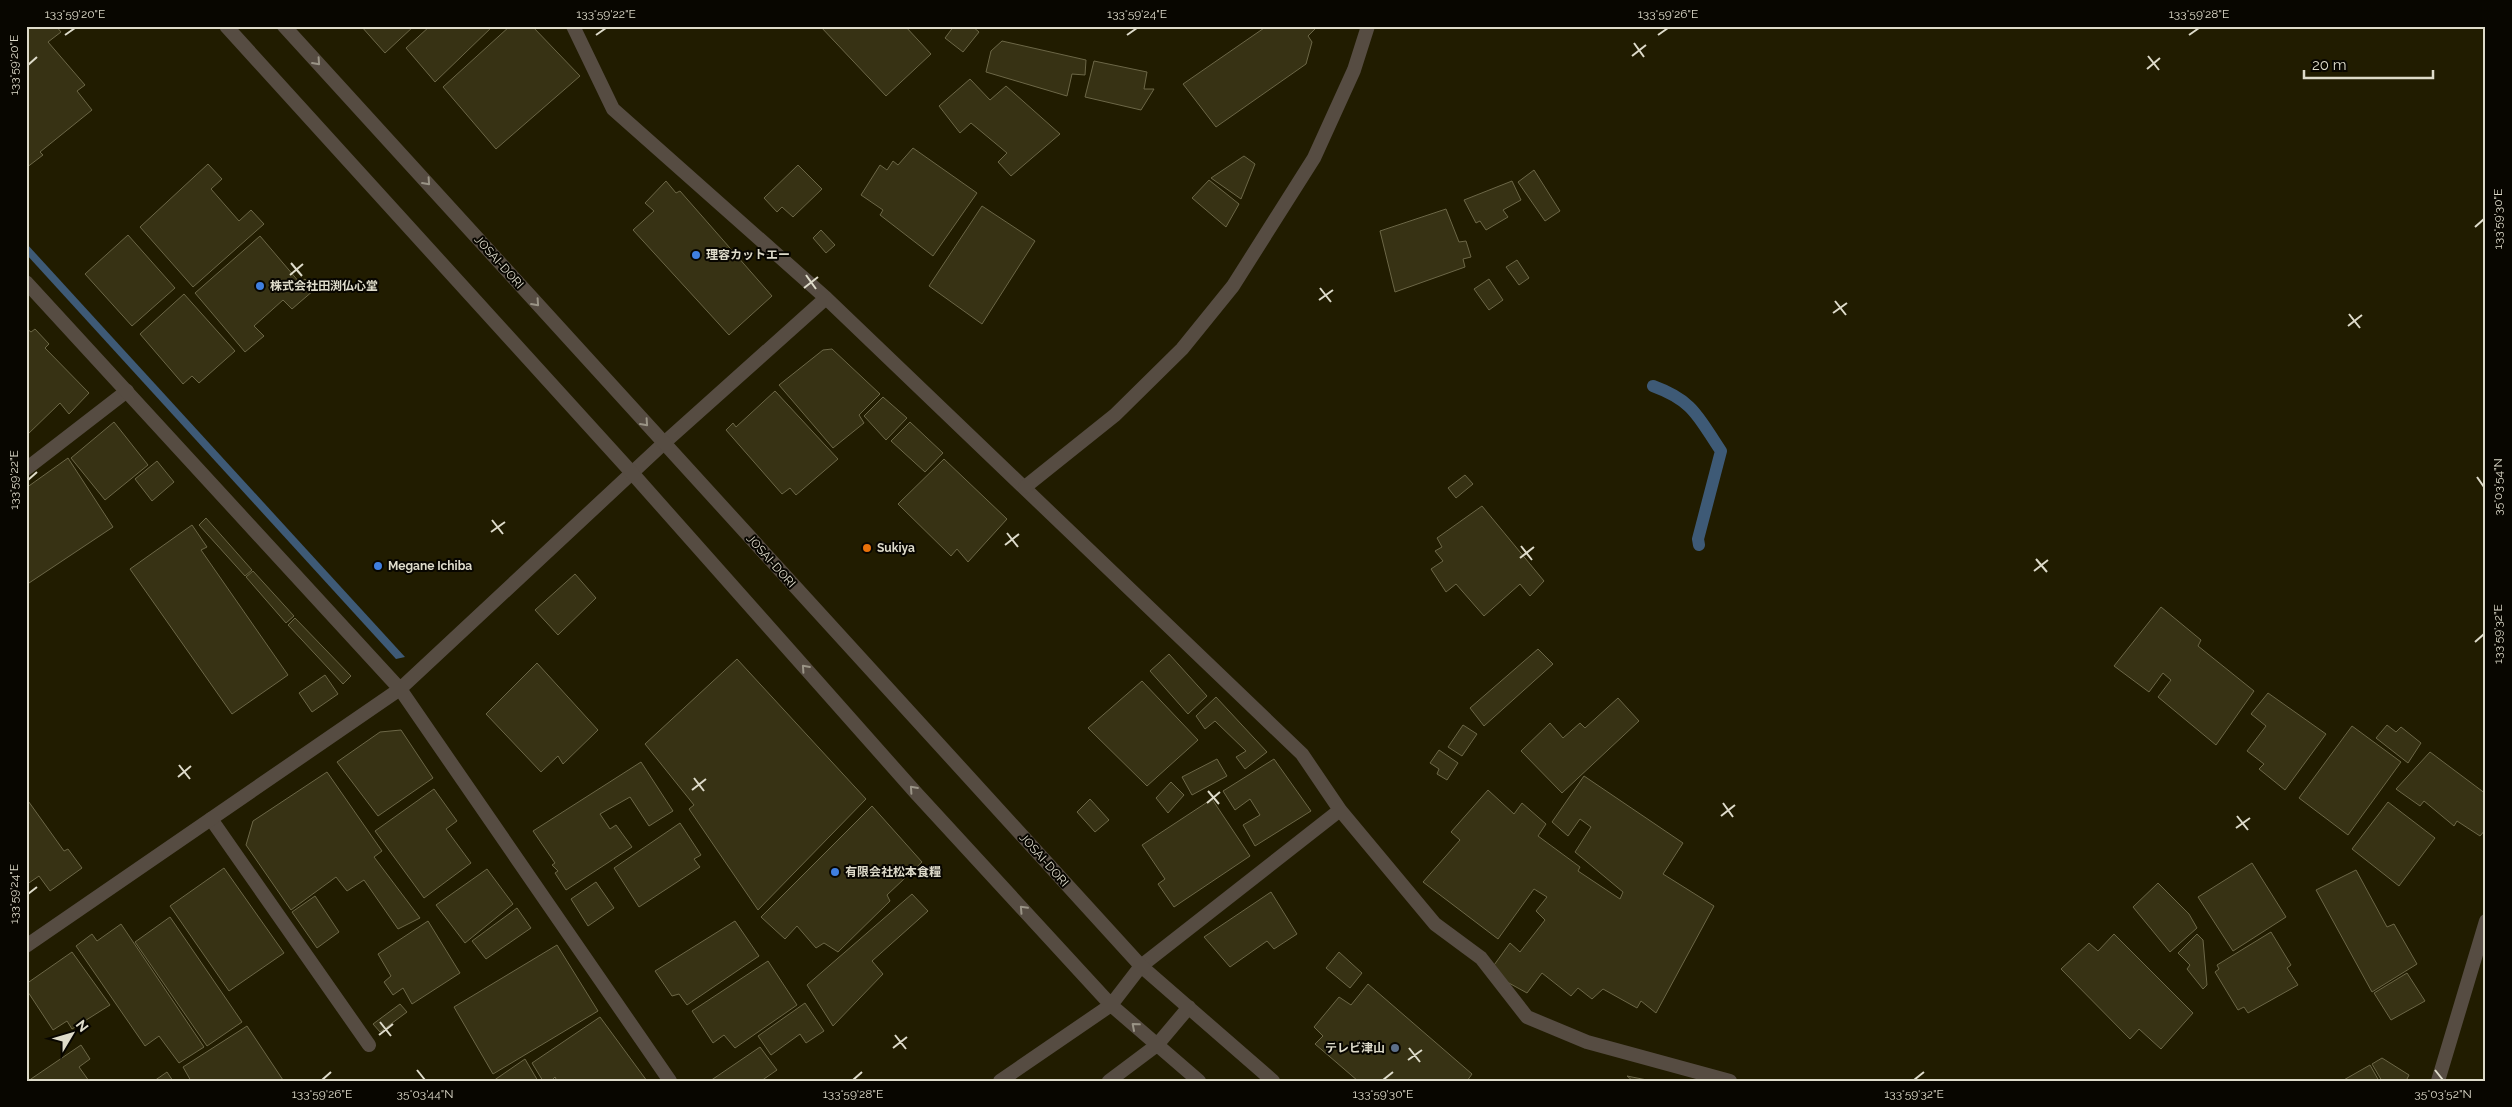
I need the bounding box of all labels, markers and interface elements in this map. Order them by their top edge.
text: 133°59'20"E [45,7,105,21]
text: 133°59'22"E [576,7,636,21]
text: 133°59'24"E [1107,7,1167,21]
text: 133°59'26"E [1638,7,1698,21]
text: 133°59'28"E [2169,7,2229,21]
text: 133°59'20"E [7,35,21,95]
scale bar [2304,48,2433,80]
text: 20 m [2312,56,2347,74]
one-way arrow [311,57,320,66]
one-way arrow [421,177,430,186]
text: 133°59'30"E [2491,189,2505,249]
street label: JOSAI-DORI [472,233,526,291]
place label: 理容カットエー [706,248,790,262]
marker: 理容カットエー [690,249,702,261]
place label: 株式会社田渕仏心堂 [270,279,378,293]
marker: 株式会社田渕仏心堂 [254,280,266,292]
one-way arrow [530,297,539,306]
one-way arrow [640,417,649,426]
text: 133°59'22"E [7,450,21,510]
text: 35°03'54"N [2491,458,2505,516]
street label: JOSAI-DORI [744,532,798,590]
place label: Sukiya [877,541,915,555]
marker: Sukiya [861,542,873,554]
place label: Megane Ichiba [388,559,472,573]
marker: Megane Ichiba [372,560,384,572]
text: 133°59'32"E [2491,604,2505,664]
one-way arrow [802,664,811,673]
one-way arrow [910,786,919,795]
street label: JOSAI-DORI [1017,831,1071,889]
text: 133°59'24"E [7,864,21,924]
place label: 有限会社松本食糧 [845,865,941,879]
marker: 有限会社松本食糧 [829,866,841,878]
one-way arrow [1020,905,1029,914]
north arrow [48,1010,98,1060]
text: N [73,1017,92,1035]
one-way arrow [1132,1023,1141,1032]
place label: テレビ津山 [1325,1041,1385,1055]
marker: テレビ津山 [1389,1042,1401,1054]
text: 133°59'26"E [292,1087,352,1101]
text: 35°03'44"N [397,1087,453,1101]
text: 133°59'28"E [823,1087,883,1101]
text: 133°59'30"E [1353,1087,1413,1101]
text: 133°59'32"E [1884,1087,1944,1101]
text: 35°03'52"N [2414,1087,2472,1101]

